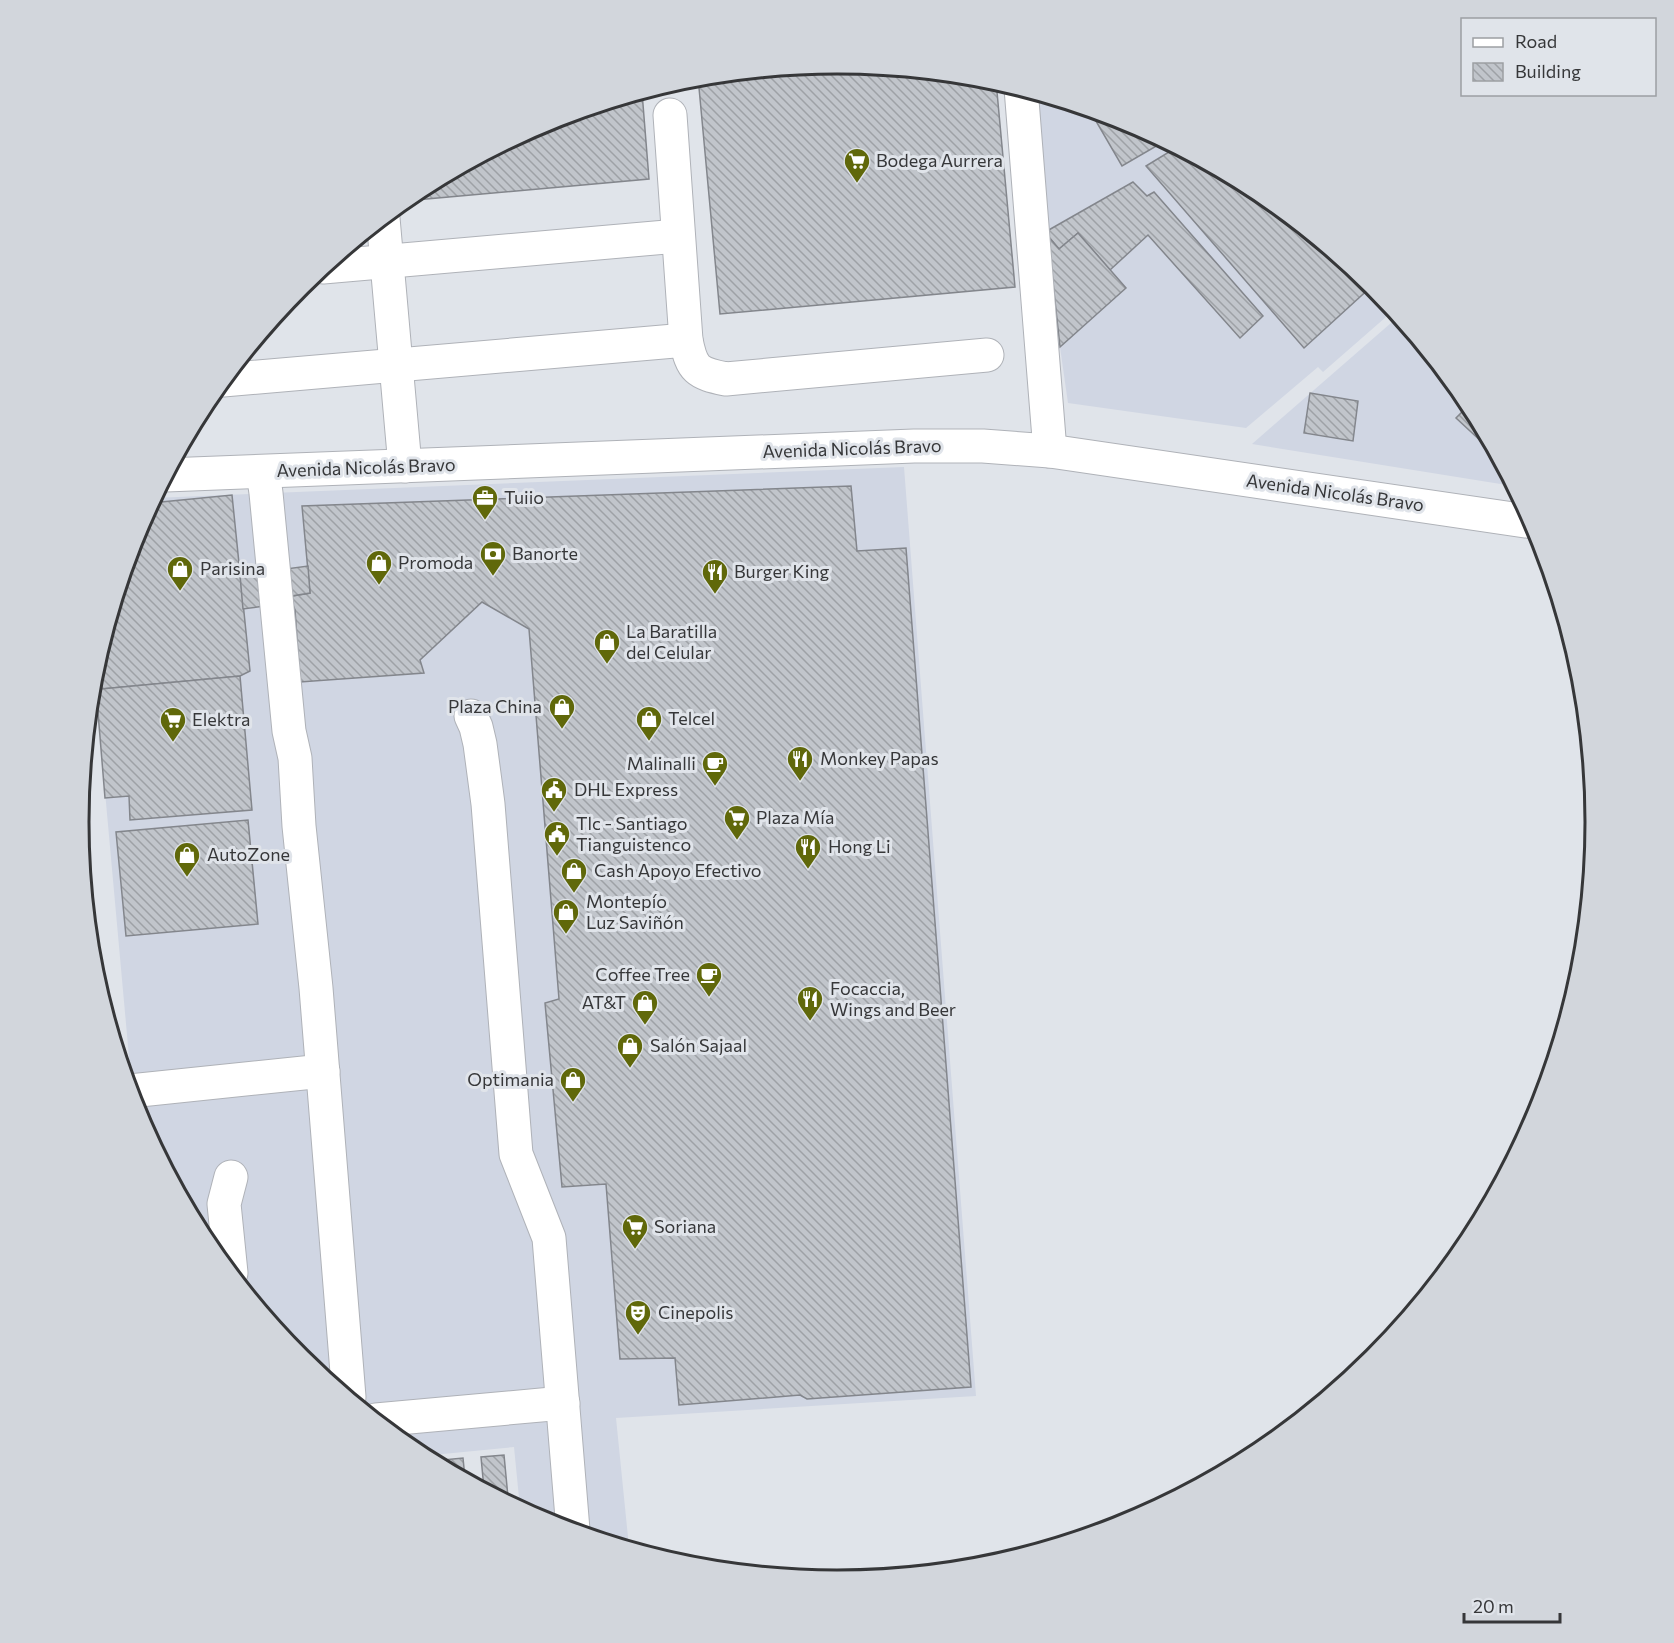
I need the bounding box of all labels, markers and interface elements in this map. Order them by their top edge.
legend [1461,18,1656,96]
text: Road [1515,30,1557,52]
text: Building [1515,60,1581,82]
supermarket icon: Bodega Aurrera [842,146,872,184]
place label: Bodega Aurrera [876,149,1003,171]
street label: Avenida Nicolás Bravo [762,434,942,462]
street label: Avenida Nicolás Bravo [276,453,456,481]
street label: Avenida Nicolás Bravo [1245,469,1425,515]
office icon: Tuiio [470,483,500,521]
place label: Tuiio [504,486,544,508]
bank icon: Banorte [478,539,508,577]
place label: Banorte [512,542,578,564]
shop icon: Promoda [364,548,394,586]
place label: Promoda [398,551,473,573]
shop icon: Parisina [165,554,195,592]
place label: Parisina [200,557,265,579]
restaurant icon: Burger King [700,557,730,595]
place label: Burger King [734,560,830,582]
place label: La Baratilla del Celular [626,620,717,663]
shop icon: La Baratilla del Celular [592,627,622,665]
shop icon: Plaza China [547,692,577,730]
place label: Plaza China [448,695,542,717]
shop icon: Telcel [634,704,664,742]
supermarket icon: Elektra [158,705,188,743]
place label: Telcel [668,707,715,729]
place label: Elektra [192,708,250,730]
restaurant icon: Monkey Papas [785,744,815,782]
place label: Monkey Papas [820,747,939,769]
cafe icon: Malinalli [700,749,730,787]
place label: Malinalli [627,752,696,774]
public building icon: DHL Express [539,775,569,813]
place label: DHL Express [574,778,678,800]
supermarket icon: Plaza Mía [722,803,752,841]
place label: Plaza Mía [756,806,834,828]
place label: Tlc - Santiago Tianguistenco [576,812,691,855]
public building icon: Tlc - Santiago Tianguistenco [542,819,572,857]
restaurant icon: Hong Li [793,832,823,870]
place label: Hong Li [828,835,891,857]
shop icon: AutoZone [172,840,202,878]
place label: AutoZone [207,843,290,865]
shop icon: Cash Apoyo Efectivo [559,856,589,894]
place label: Cash Apoyo Efectivo [594,859,762,881]
place label: Montepío Luz Saviñón [586,890,684,933]
shop icon: Montepío Luz Saviñón [551,897,581,935]
cafe icon: Coffee Tree [694,960,724,998]
place label: Coffee Tree [595,963,690,985]
place label: Focaccia, Wings and Beer [830,977,956,1020]
restaurant icon: Focaccia, Wings and Beer [795,984,825,1022]
shop icon: AT&T [630,988,660,1026]
place label: AT&T [582,991,626,1013]
shop icon: Salón Sajaal [615,1031,645,1069]
place label: Salón Sajaal [650,1034,747,1056]
shop icon: Optimania [558,1065,588,1103]
place label: Optimania [467,1068,554,1090]
supermarket icon: Soriana [620,1212,650,1250]
place label: Soriana [654,1215,716,1237]
theatre icon: Cinepolis [623,1298,653,1336]
place label: Cinepolis [658,1301,734,1323]
scale bar [1464,1586,1560,1624]
text: 20 m [1473,1595,1514,1617]

